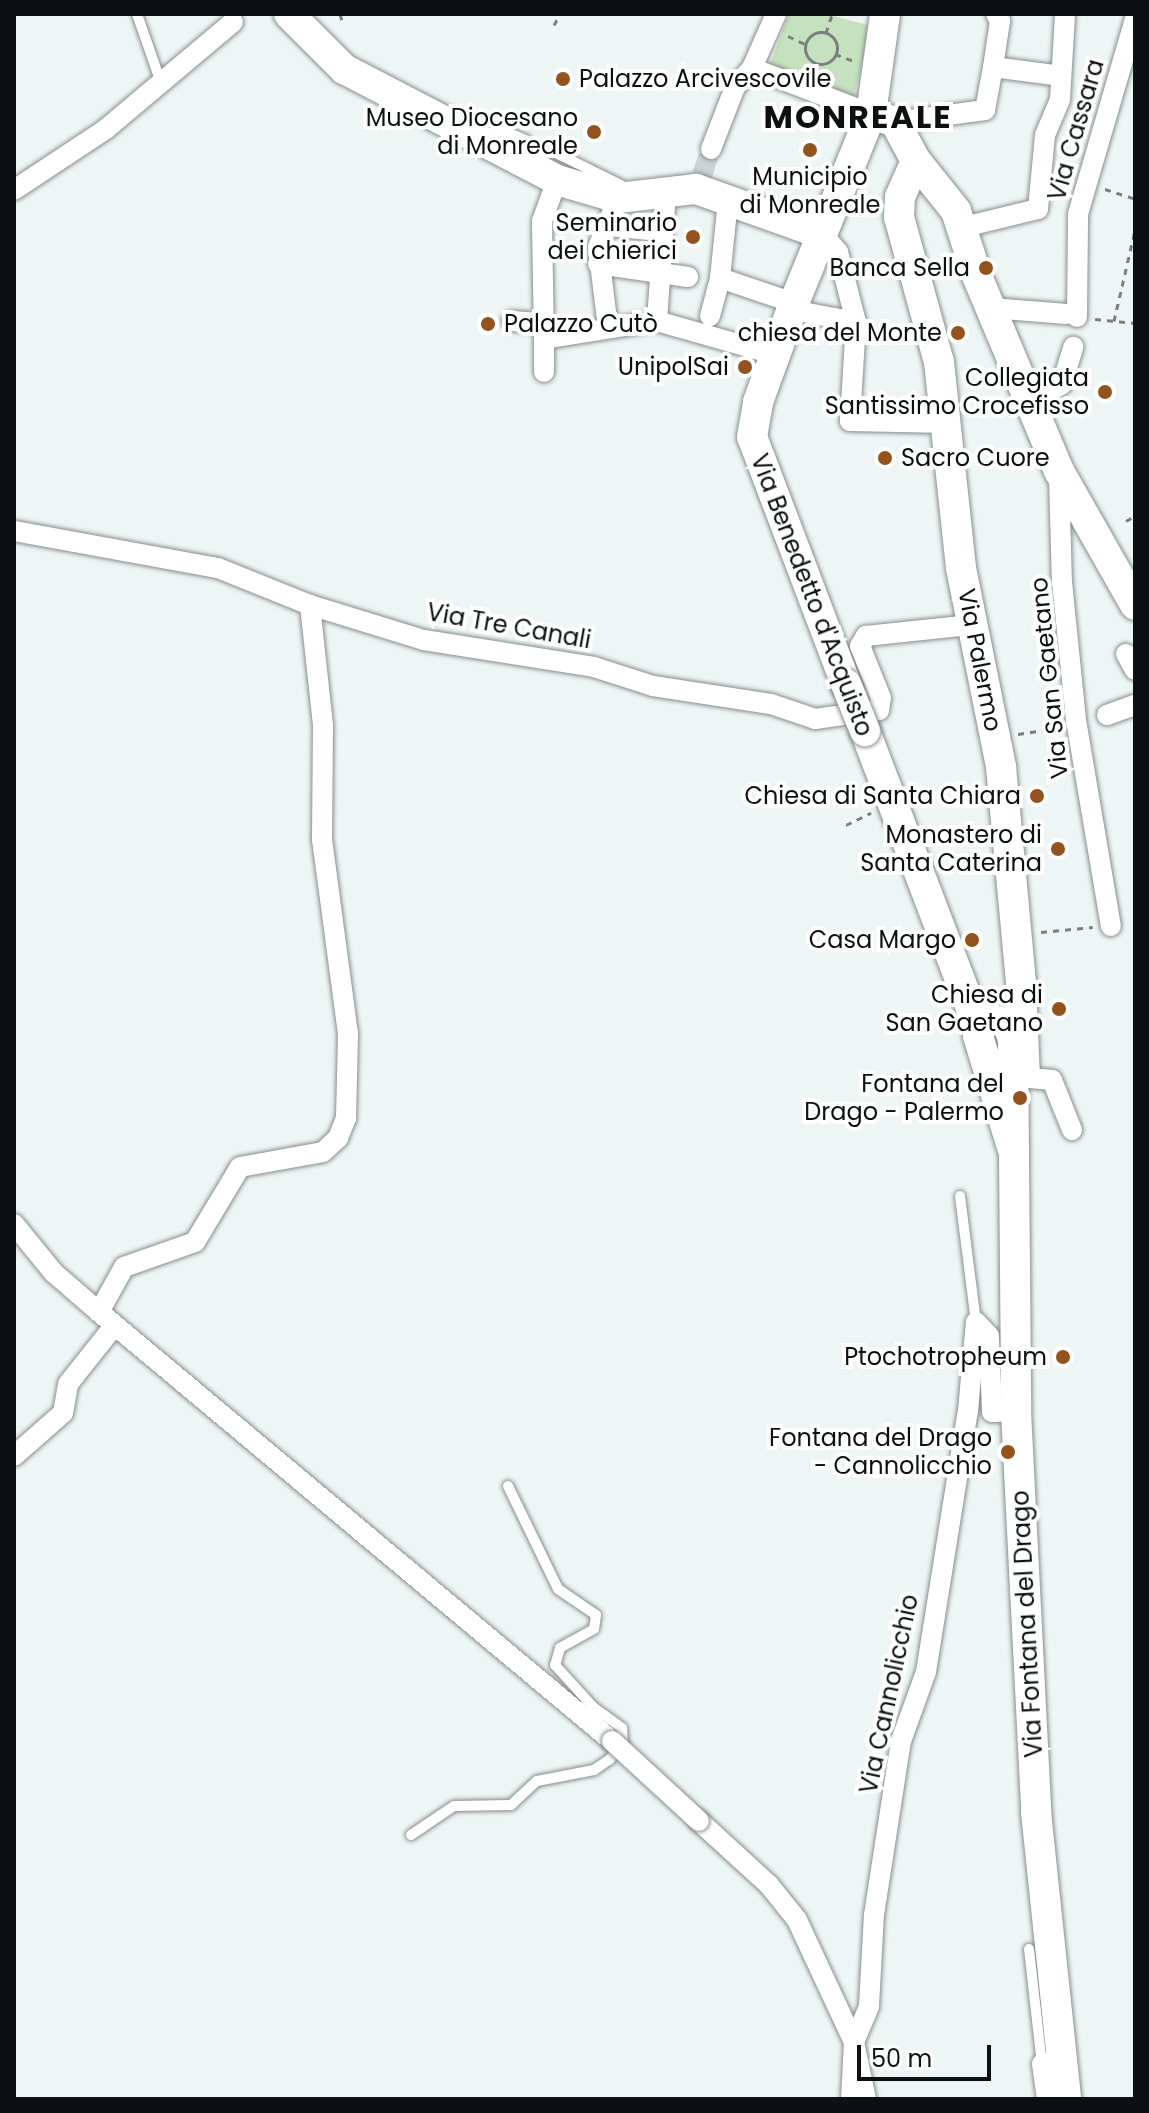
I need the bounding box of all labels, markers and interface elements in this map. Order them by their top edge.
street label: Via Cassara [1042,56,1110,204]
place label: Palazzo Arcivescovile [579,65,831,93]
marker: Palazzo Arcivescovile [554,70,572,88]
district label: MONREALE [764,98,952,136]
place label: Museo Diocesano di Monreale [366,104,578,160]
marker: Museo Diocesano di Monreale [585,123,603,141]
marker: Municipio di Monreale [801,141,819,159]
place label: Municipio di Monreale [740,163,880,219]
place label: Seminario dei chierici [548,209,677,265]
marker: Seminario dei chierici [684,228,702,246]
place label: Banca Sella [830,254,970,282]
marker: Banca Sella [977,259,995,277]
place label: Palazzo Cutò [504,310,658,338]
marker: Palazzo Cutò [479,315,497,333]
place label: chiesa del Monte [738,319,942,347]
marker: chiesa del Monte [949,324,967,342]
place label: UnipolSai [618,353,729,381]
marker: UnipolSai [736,358,754,376]
place label: Collegiata Santissimo Crocefisso [825,364,1089,420]
marker: Collegiata Santissimo Crocefisso [1096,383,1114,401]
place label: Sacro Cuore [901,444,1050,472]
marker: Sacro Cuore [876,449,894,467]
street label: Via Benedetto d'Acquisto [745,450,879,740]
street label: Via San Gaetano [1024,576,1074,780]
street label: Via Palermo [952,586,1008,734]
street label: Via Tre Canali [425,597,593,655]
place label: Chiesa di Santa Chiara [744,782,1021,810]
marker: Chiesa di Santa Chiara [1028,787,1046,805]
place label: Monastero di Santa Caterina [860,821,1042,877]
marker: Monastero di Santa Caterina [1049,840,1067,858]
place label: Casa Margo [809,926,956,954]
marker: Casa Margo [963,931,981,949]
place label: Chiesa di San Gaetano [885,981,1043,1037]
marker: Chiesa di San Gaetano [1050,1000,1068,1018]
place label: Fontana del Drago - Palermo [804,1070,1004,1126]
marker: Fontana del Drago - Palermo [1011,1089,1029,1107]
place label: Ptochotropheum [844,1343,1047,1371]
marker: Ptochotropheum [1054,1348,1072,1366]
place label: Fontana del Drago - Cannolicchio [769,1424,992,1480]
marker: Fontana del Drago - Cannolicchio [999,1443,1017,1461]
street label: Via Fontana del Drago [1006,1490,1048,1758]
street label: Via Cannolicchio [854,1592,924,1796]
scale bar [861,2029,995,2079]
text: 50 m [871,2042,932,2075]

